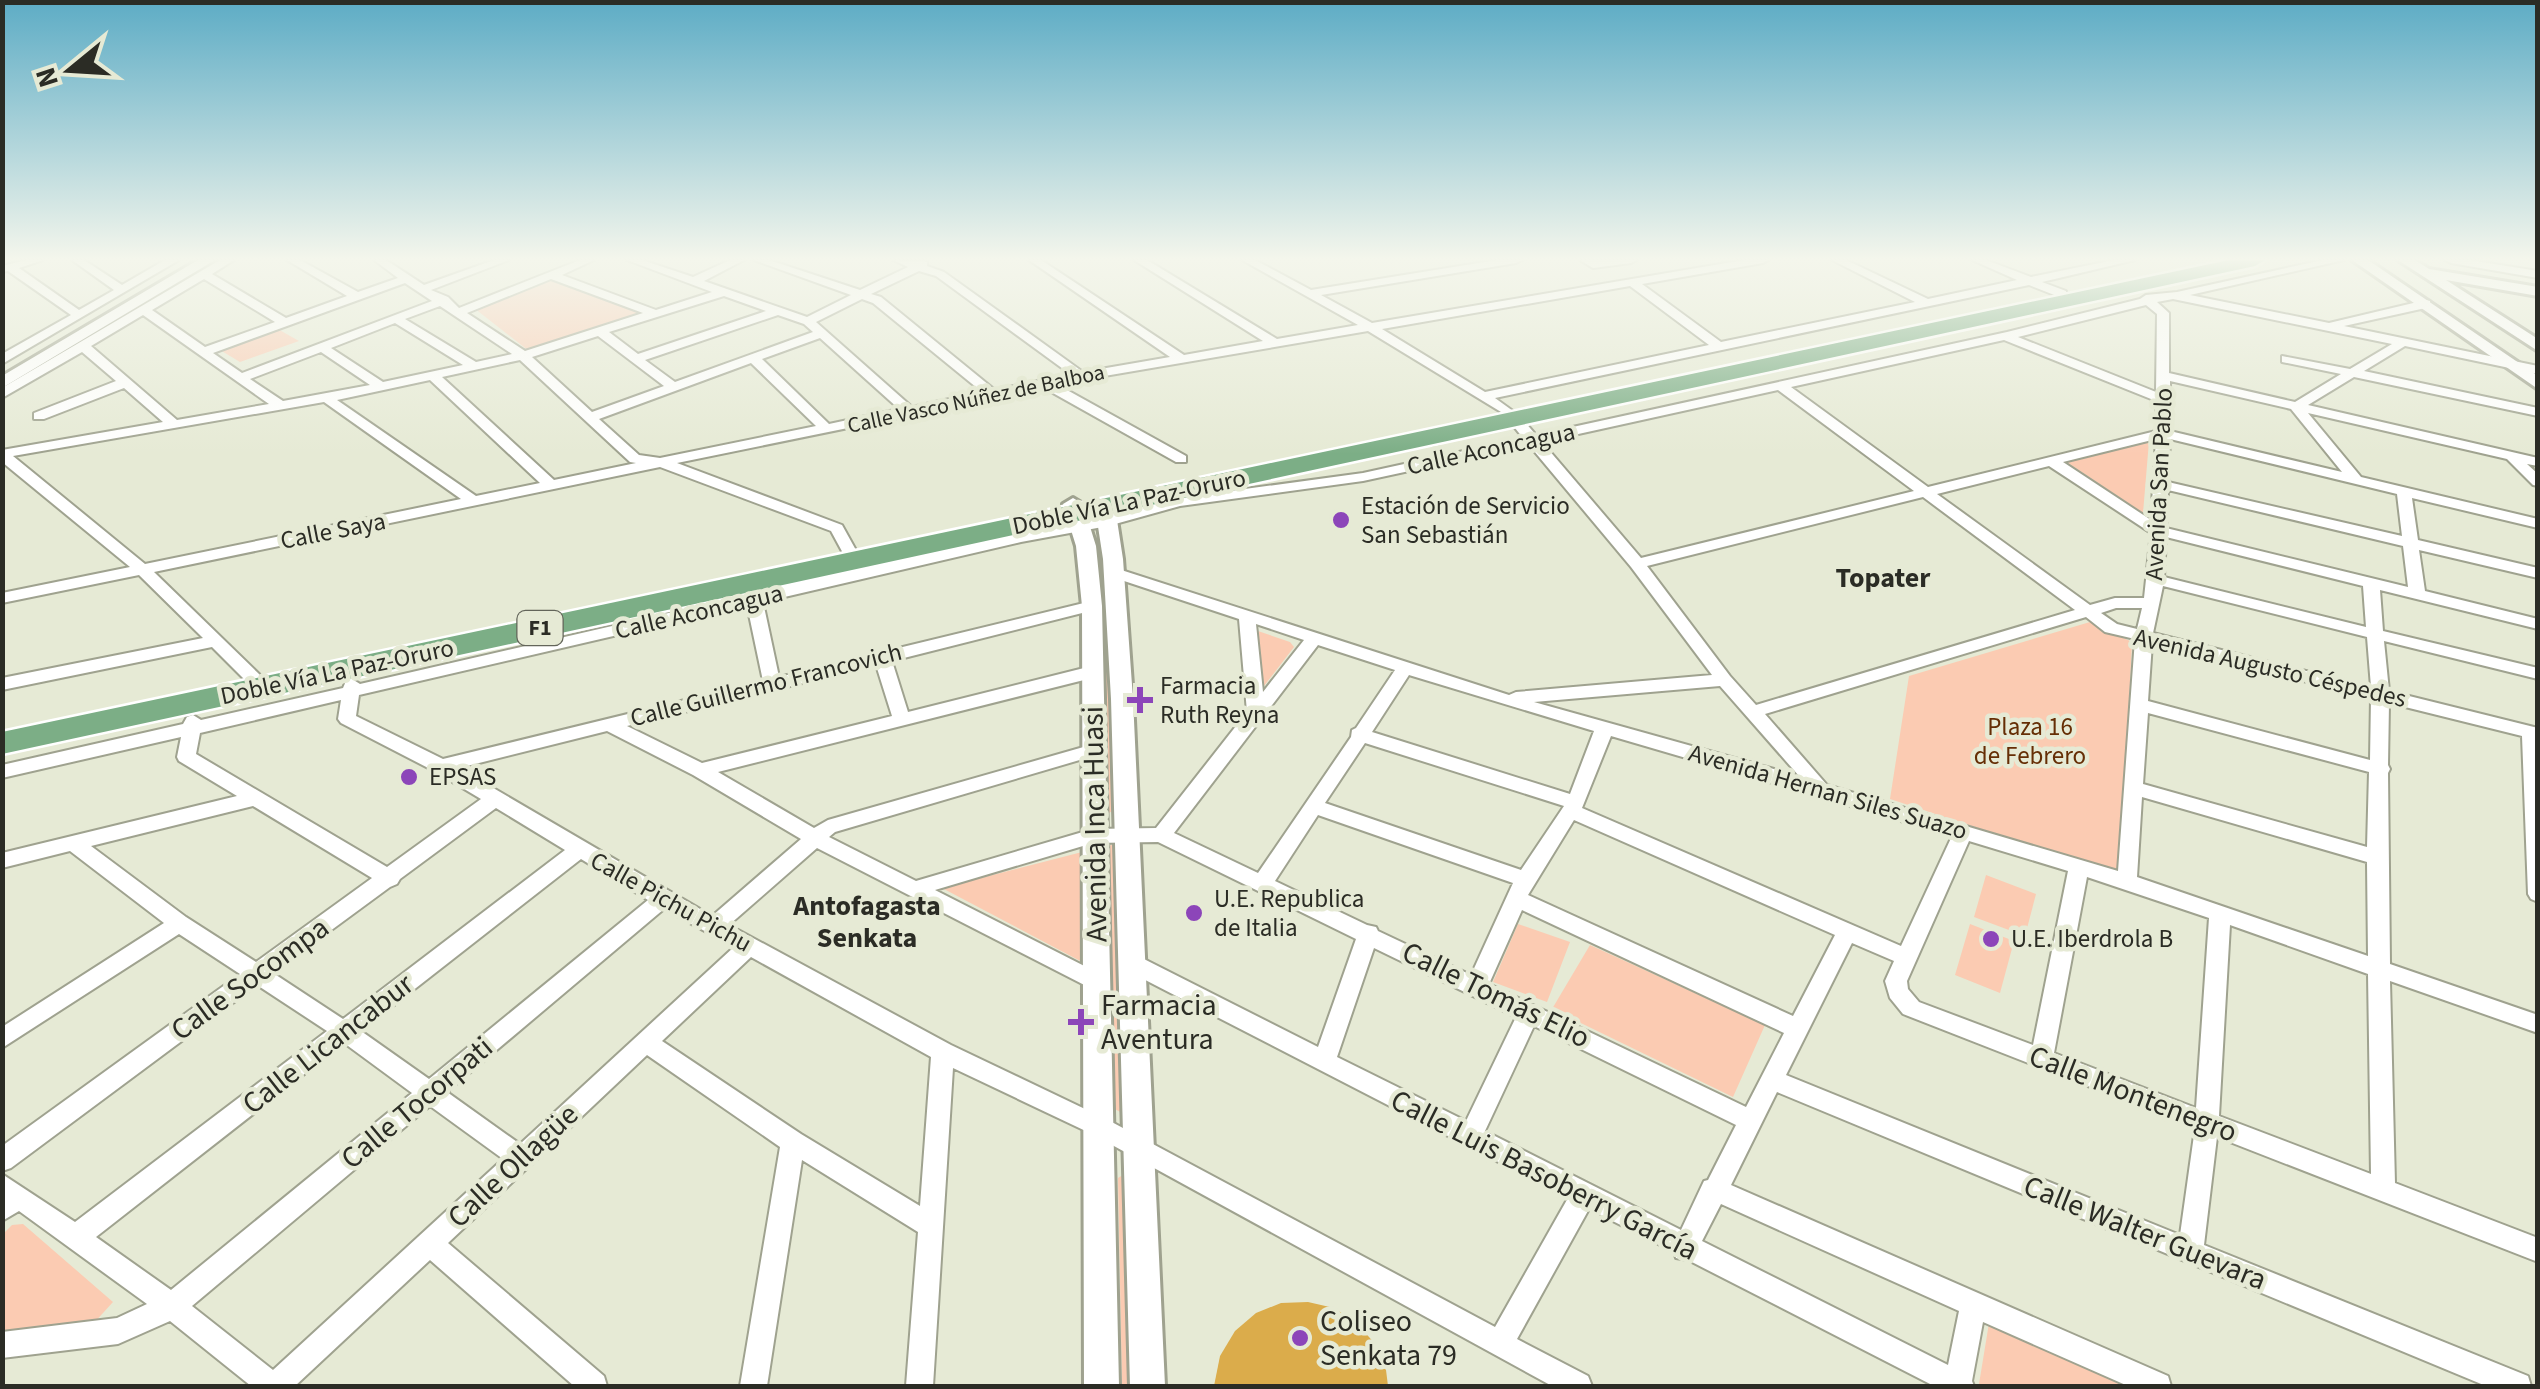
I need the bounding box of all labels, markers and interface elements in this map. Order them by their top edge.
north arrow [20,20,120,120]
text: N [25,62,69,92]
street label: Calle Vasco Núñez de Balboa [844,356,1108,442]
street label: Avenida San Pablo [2136,387,2182,581]
street label: Calle Aconcagua [1404,414,1578,484]
street label: Doble Vía La Paz-Oruro [1009,460,1249,544]
place label: Estación de Servicio San Sebastián [1361,488,1570,553]
street label: Calle Saya [277,503,389,559]
marker: Estación de Servicio San Sebastián [1330,509,1352,531]
district label: Topater [1836,558,1931,598]
street label: Calle Aconcagua [612,575,786,649]
road number: F1 [518,611,562,645]
street label: Avenida Augusto Céspedes [2130,619,2410,717]
street label: Doble Vía La Paz-Oruro [217,630,457,714]
street label: Calle Guillermo Francovich [626,634,906,736]
place label: Farmacia Ruth Reyna [1160,668,1279,733]
marker: Farmacia Ruth Reyna [1129,689,1151,711]
street label: Avenida Inca Huasi [1071,706,1119,942]
park label: Plaza 16 de Febrero [1974,709,2086,774]
street label: Avenida Hernan Siles Suazo [1685,735,1971,849]
place label: EPSAS [429,759,496,795]
marker: EPSAS [398,766,420,788]
street label: Calle Pichu Pichu [584,843,758,961]
place label: U.E. Republica de Italia [1214,881,1364,946]
district label: Antofagasta Senkata [792,886,941,958]
marker: U.E. Republica de Italia [1183,902,1205,924]
street label: Calle Socompa [162,907,338,1051]
place label: U.E. Iberdrola B [2011,921,2173,957]
marker: U.E. Iberdrola B [1980,928,2002,950]
street label: Calle Tomás Elio [1395,931,1597,1059]
street label: Calle Licancabur [233,963,423,1125]
place label: Farmacia Aventura [1101,984,1217,1061]
marker: Farmacia Aventura [1070,1011,1092,1033]
street label: Calle Tocorpati [332,1026,502,1180]
street label: Calle Montenegro [2023,1035,2243,1153]
street label: Calle Luis Basoberry García [1383,1079,1705,1271]
street label: Calle Ollagüe [438,1094,588,1238]
street label: Calle Walter Guevara [2017,1165,2273,1301]
place label: Coliseo Senkata 79 [1320,1300,1457,1377]
marker: Coliseo Senkata 79 [1289,1327,1311,1349]

